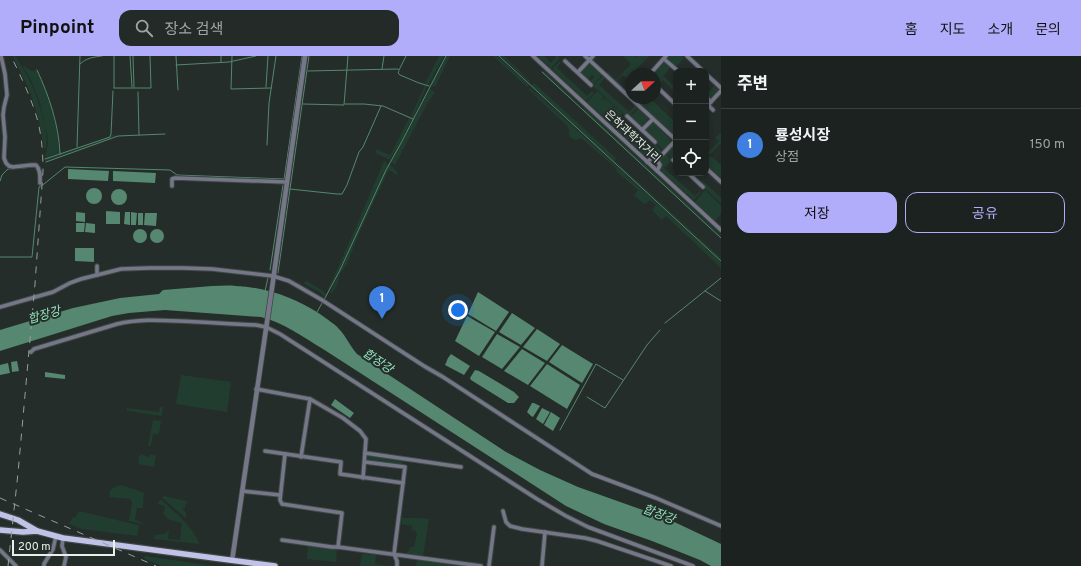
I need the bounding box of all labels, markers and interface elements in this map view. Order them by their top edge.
search box [119,10,399,46]
text: Pinpoint [20,16,95,40]
icon: search [133,17,155,39]
text: 장소 검색 [165,21,223,40]
text: 홈 [905,22,918,39]
text: 지도 [940,22,965,39]
text: 소개 [987,22,1013,39]
text: 문의 [1035,22,1061,39]
north arrow [625,68,661,104]
map controls [673,68,709,176]
button: + [673,68,709,104]
text: 주변 [737,74,768,96]
button: − [673,104,709,140]
street label: 은하과학자거리 [602,107,663,166]
text: 룡성시장 [775,127,830,146]
text: 1 [747,137,753,153]
text: 150 m [1030,137,1065,153]
button: locate [673,140,709,176]
text: 상점 [775,150,799,166]
button: 저장 [737,192,897,233]
button: 공유 [905,192,1065,233]
pin: 1 [369,286,395,319]
your location [448,300,468,320]
water label: 합장강 [26,303,64,328]
water label: 합장강 [359,346,397,379]
water label: 합장강 [640,502,679,529]
scale bar [12,538,115,557]
text: 200 m [18,540,51,554]

